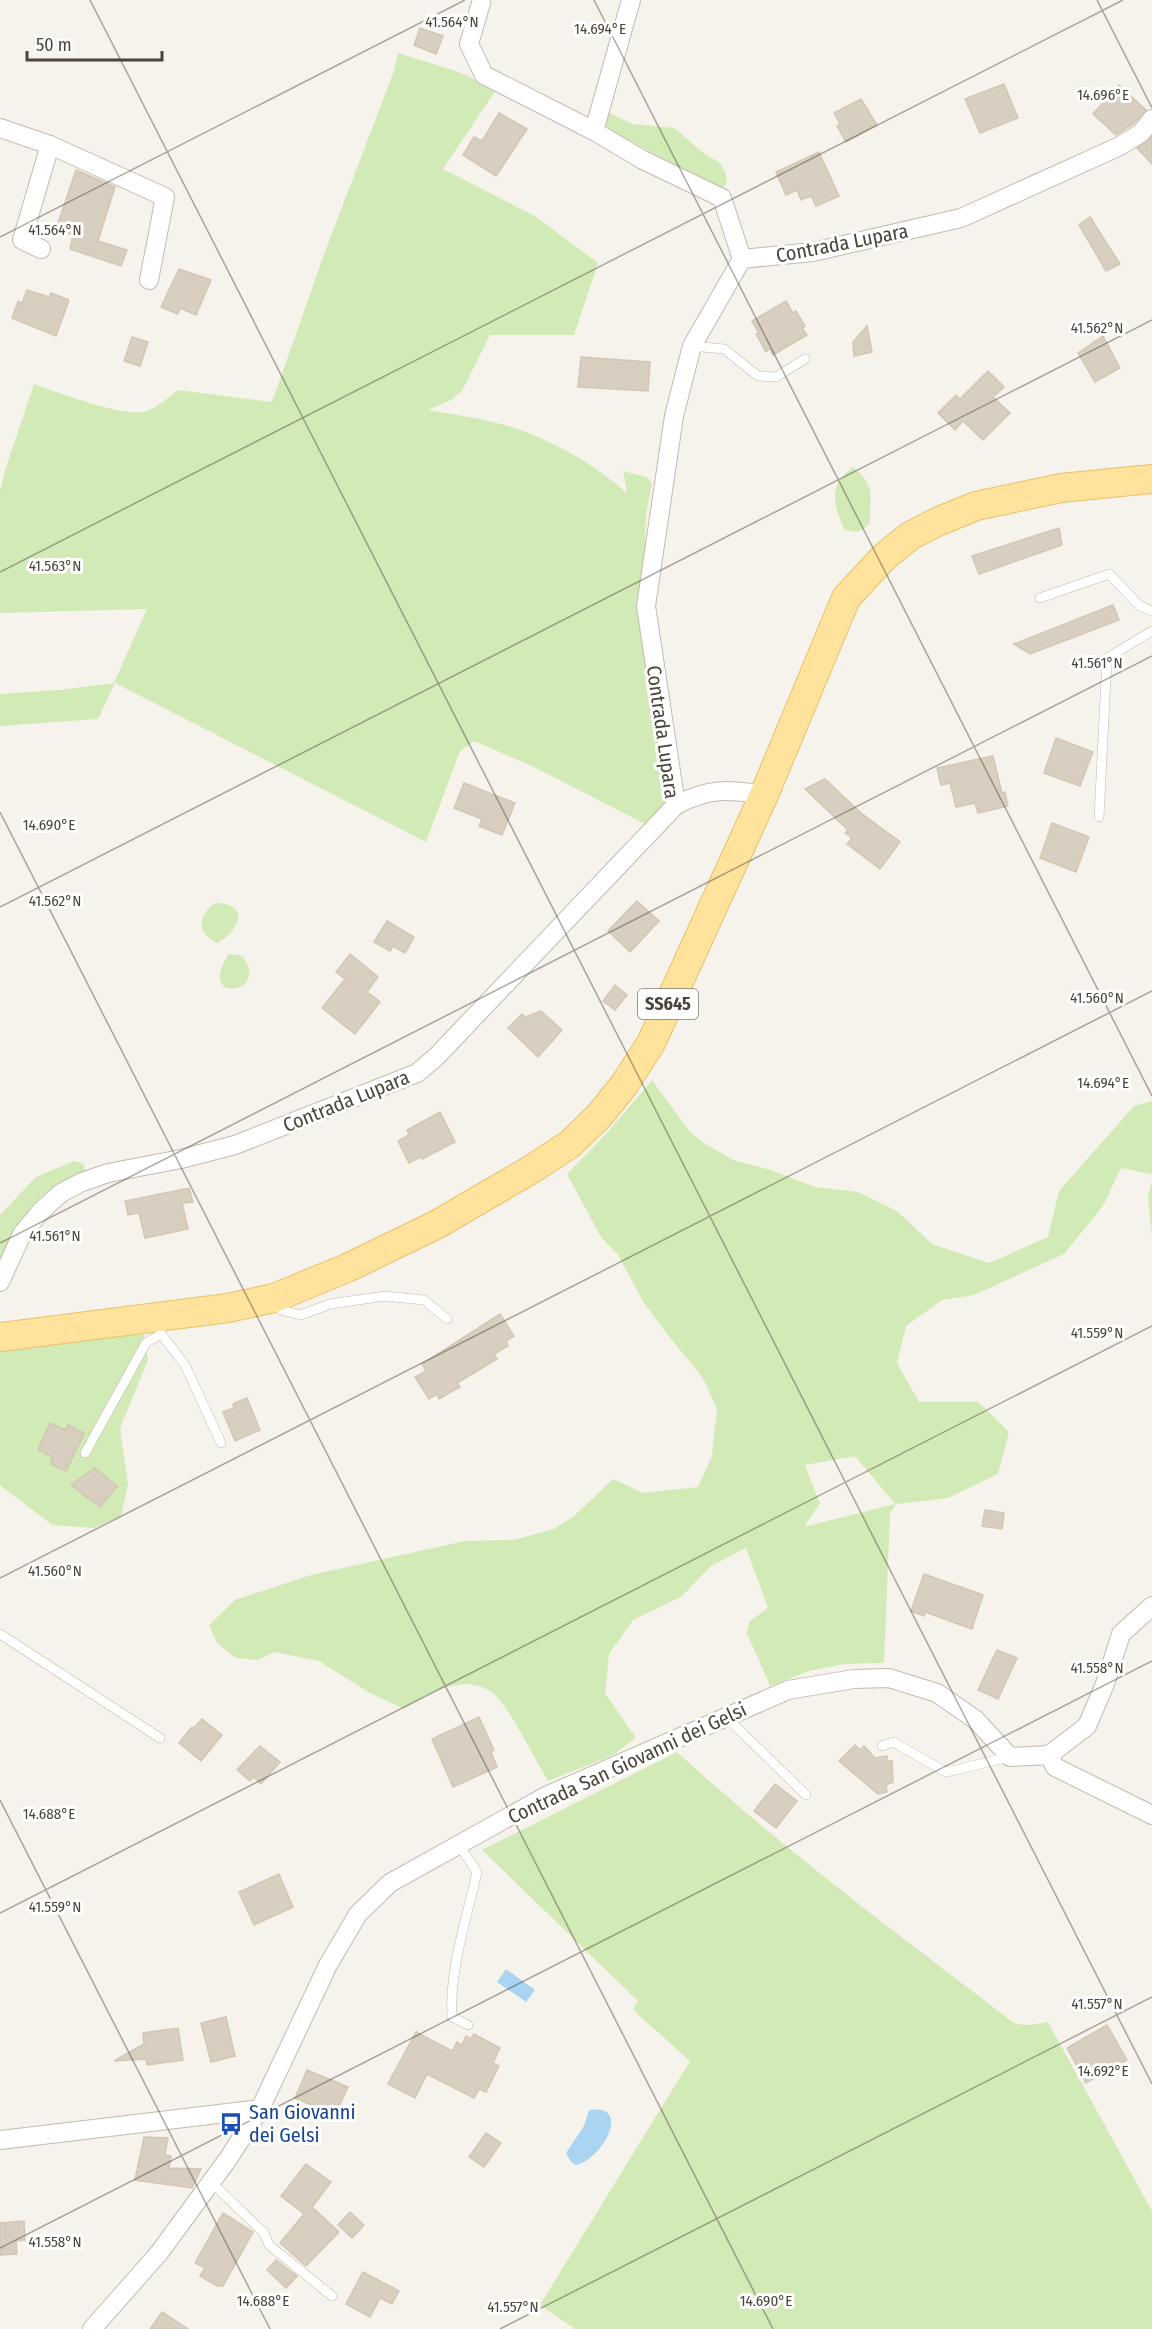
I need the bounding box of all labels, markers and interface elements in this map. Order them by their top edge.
text: 41.564°N [425,13,479,31]
text: 14.694°E [574,20,626,38]
scale bar [27,24,162,62]
text: 50 m [36,34,72,56]
text: 14.696°E [1077,86,1129,104]
street label: Contrada Lupara [774,218,910,268]
text: 41.564°N [28,221,82,239]
text: 41.562°N [1071,319,1123,337]
text: 41.563°N [29,557,81,575]
text: 41.561°N [1071,654,1123,672]
street label: Contrada Lupara [642,664,684,800]
text: 14.690°E [23,816,75,834]
text: 41.562°N [29,892,81,910]
road number: SS645 [638,989,698,1019]
text: 41.560°N [1070,989,1124,1007]
street label: Contrada Lupara [279,1065,413,1137]
text: 14.694°E [1077,1074,1129,1092]
text: 41.561°N [29,1227,81,1245]
text: 41.559°N [1071,1324,1123,1342]
text: 41.560°N [28,1562,82,1580]
text: 41.558°N [1071,1659,1123,1677]
street label: Contrada San Giovanni dei Gelsi [504,1697,750,1829]
text: 14.688°E [23,1805,75,1823]
text: 41.559°N [29,1898,81,1916]
text: 41.557°N [1071,1995,1123,2013]
text: 14.692°E [1077,2062,1129,2080]
place label: San Giovanni dei Gelsi [249,2100,355,2147]
bus stop icon: San Giovanni dei Gelsi [218,2111,244,2137]
text: 41.558°N [29,2233,81,2251]
text: 14.688°E [237,2292,289,2310]
text: 14.690°E [740,2292,792,2310]
text: 41.557°N [487,2298,539,2316]

